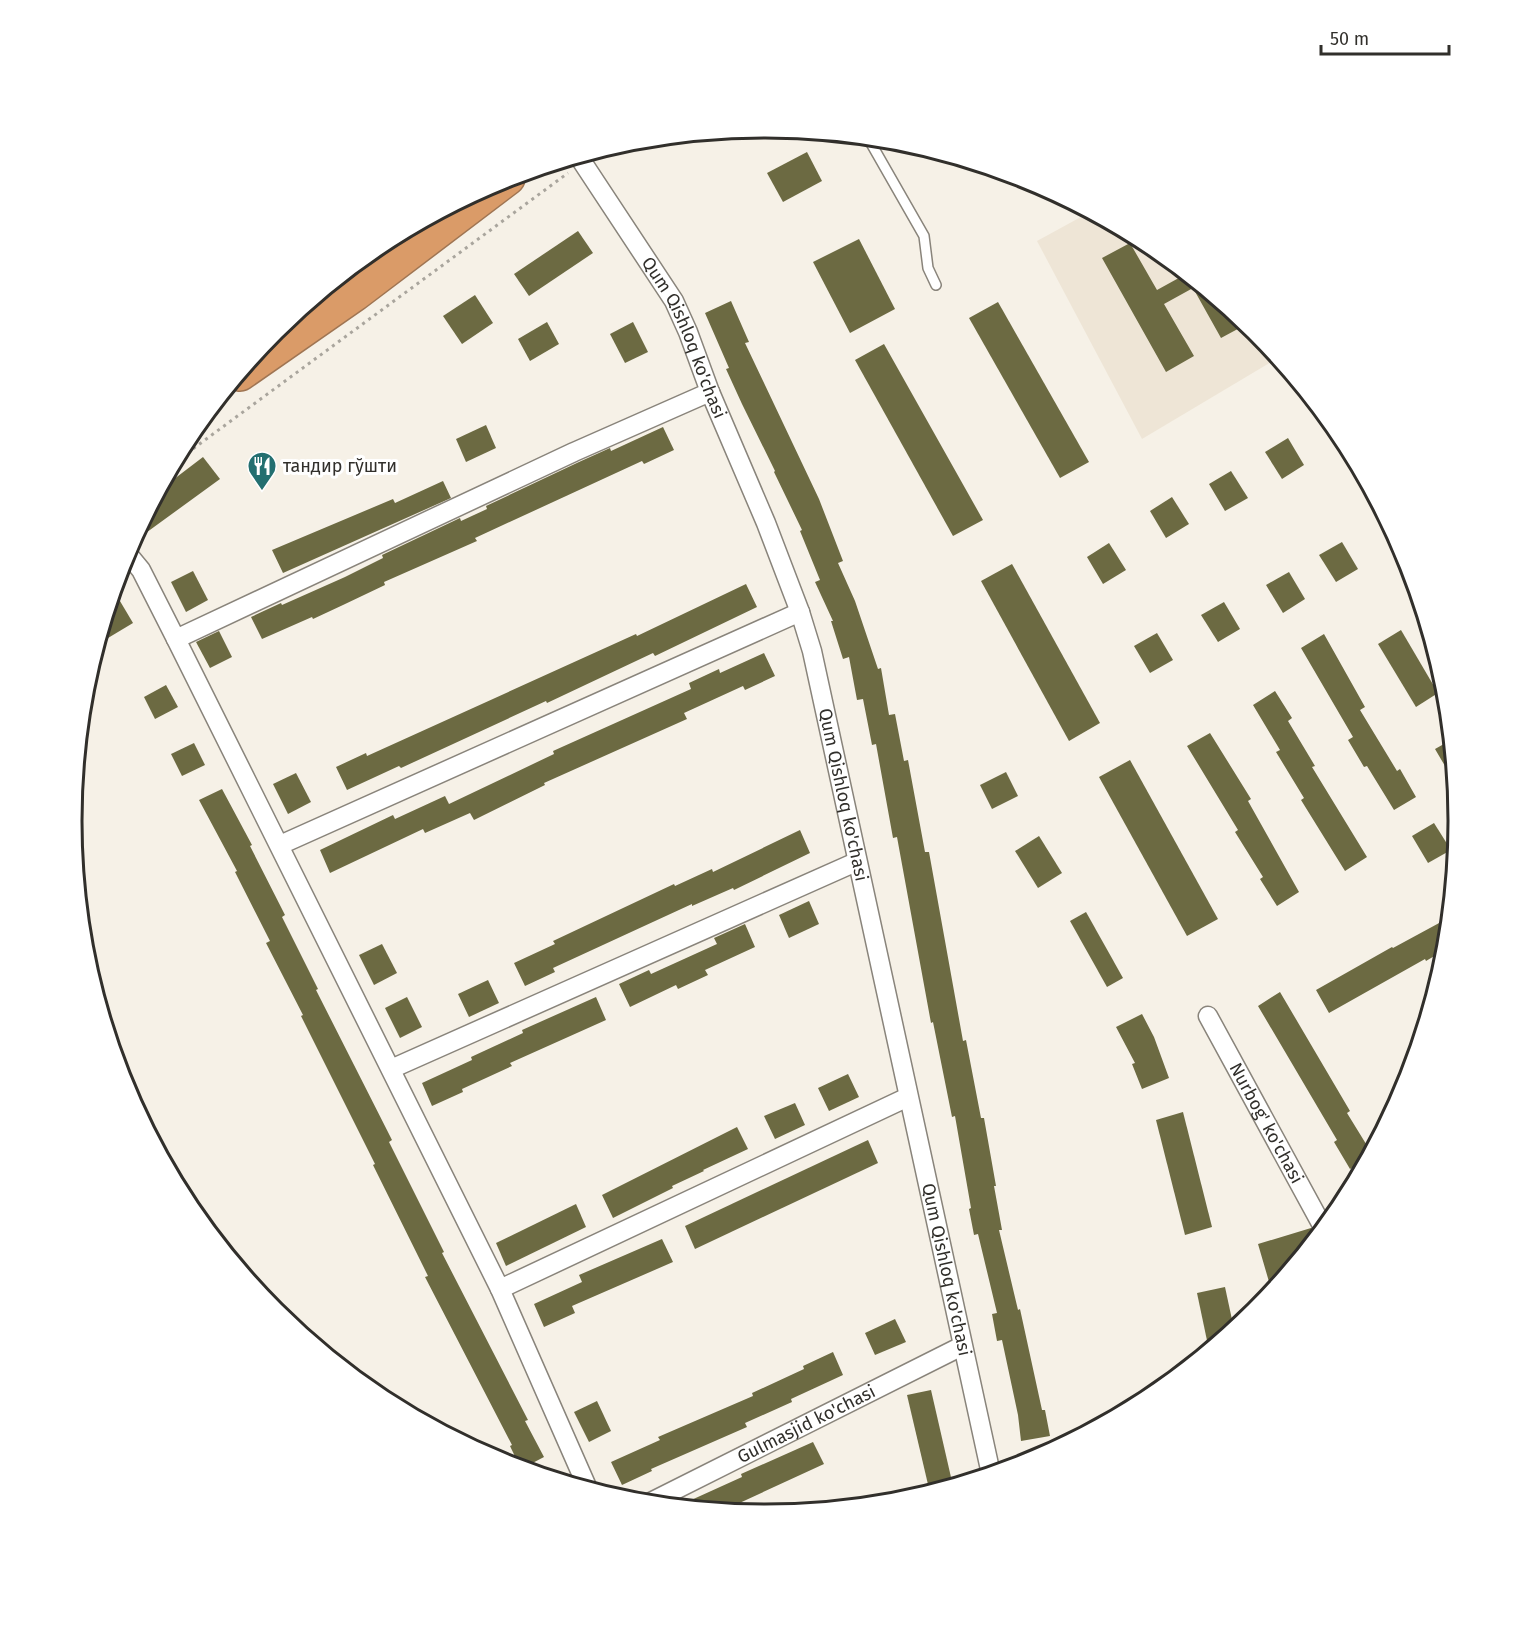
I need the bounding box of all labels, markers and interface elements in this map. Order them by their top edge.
scale bar [1321,18,1448,56]
text: 50 m [1330,28,1369,50]
street label: Qum Qishloq ko'chasi [637,253,731,422]
restaurant icon: тандир гўшти [246,450,278,492]
place label: тандир гўшти [283,455,397,477]
street label: Qum Qishloq ko'chasi [814,706,873,883]
street label: Nurbog' ko'chasi [1225,1059,1308,1187]
street label: Qum Qishloq ko'chasi [917,1181,976,1358]
street label: Gulmasjid ko'chasi [734,1380,879,1468]

